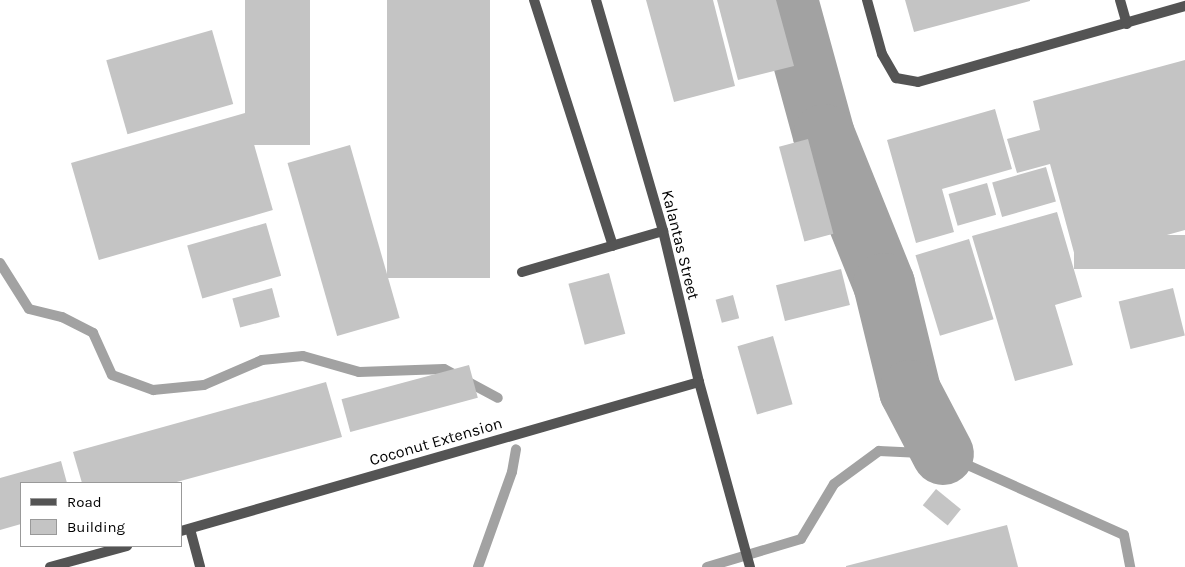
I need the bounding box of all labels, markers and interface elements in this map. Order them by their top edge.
street label: Kalantas Street [657,188,703,302]
street label: Coconut Extension [367,414,505,470]
legend [20,482,182,547]
text: Road [67,493,102,511]
text: Building [67,518,125,536]

